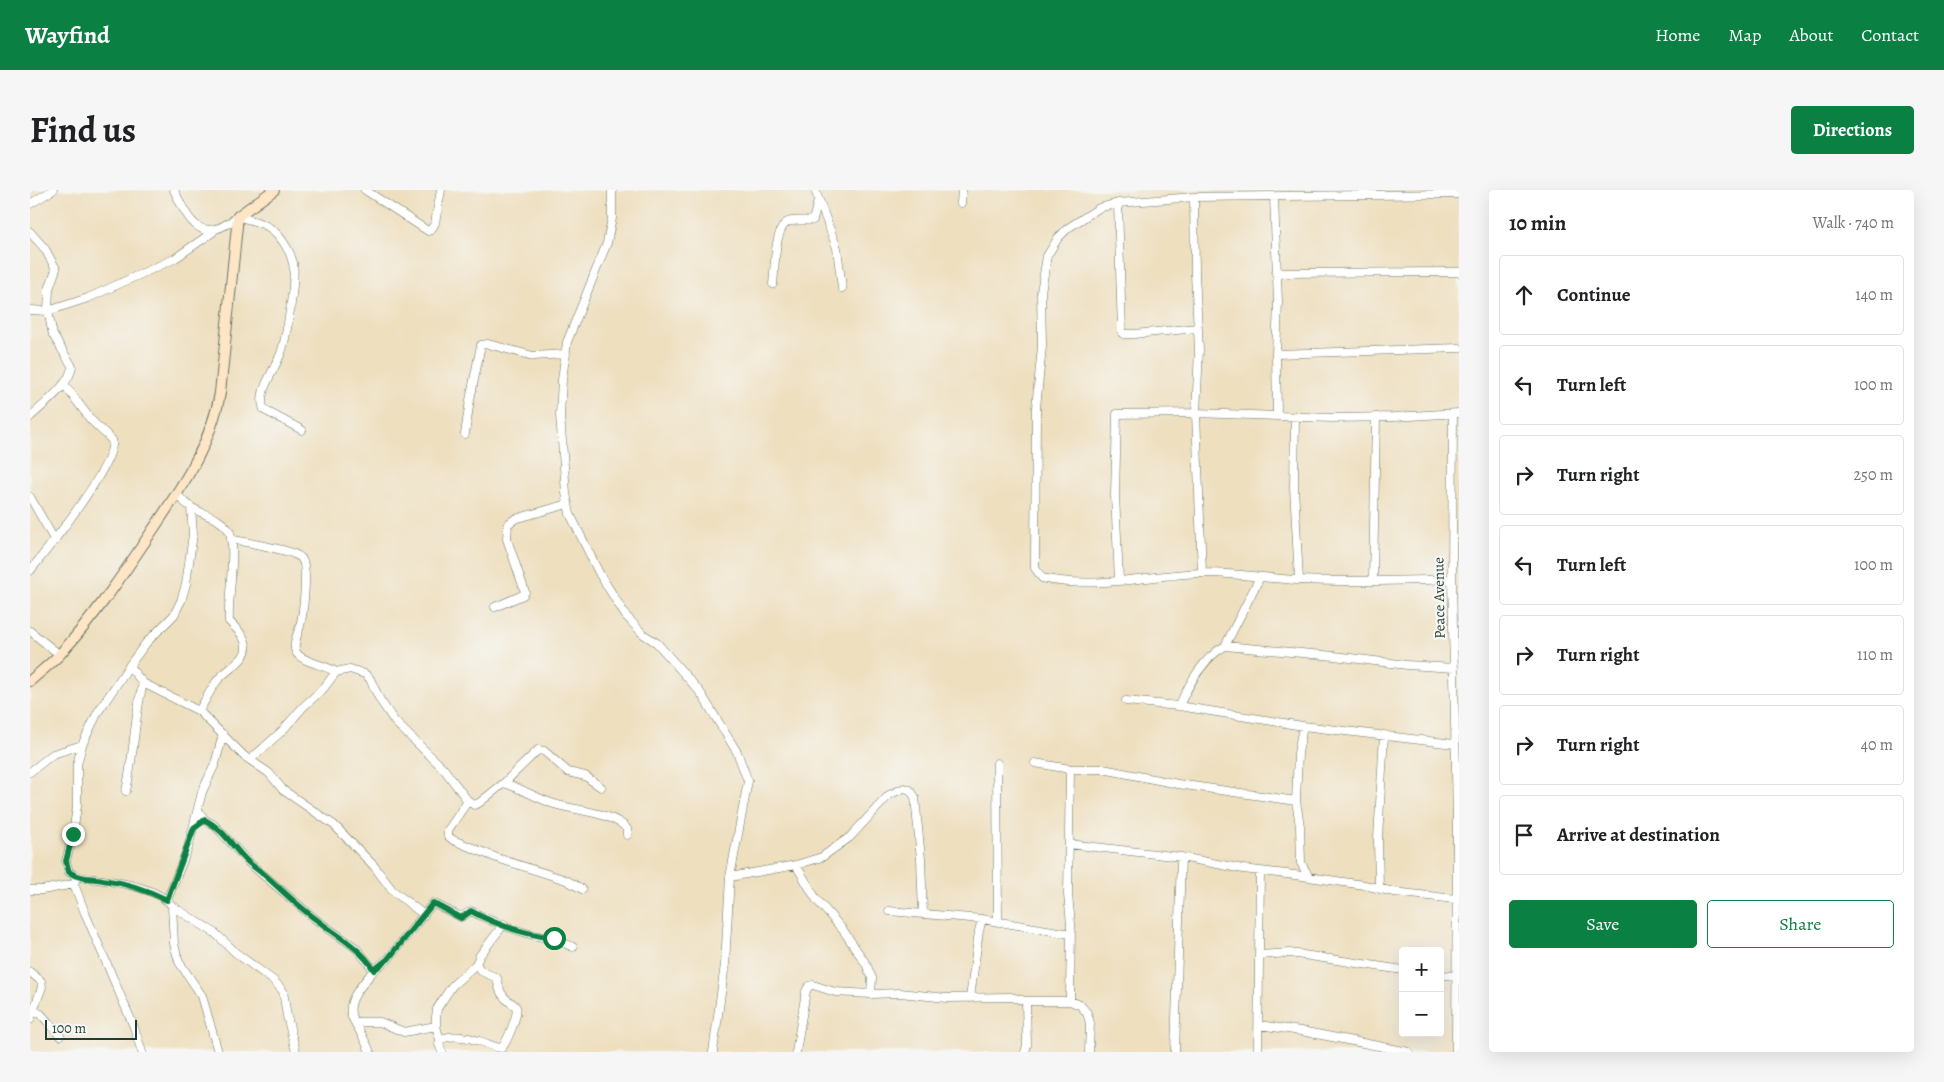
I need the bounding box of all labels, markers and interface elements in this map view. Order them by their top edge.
text: Wayfind [25,19,110,51]
text: Home [1655,23,1700,47]
text: Map [1728,23,1761,47]
text: About [1789,23,1833,47]
text: Contact [1861,23,1919,47]
text: Find us [30,106,136,154]
button: Directions [1791,106,1914,154]
text: 10 min [1509,209,1566,237]
text: Walk · 740 m [1813,212,1894,234]
icon: ahead [1510,281,1538,309]
text: Continue [1557,282,1631,308]
text: 140 m [1855,284,1893,306]
icon: left [1510,371,1538,399]
text: Turn left [1557,372,1626,398]
text: 100 m [1854,374,1893,396]
icon: right [1510,461,1538,489]
text: Turn right [1557,462,1639,488]
text: 250 m [1854,464,1893,486]
icon: left [1510,551,1538,579]
text: Turn left [1557,552,1626,578]
text: 100 m [1854,554,1893,576]
street label: Peace Avenue [1428,557,1450,639]
icon: right [1510,641,1538,669]
text: Turn right [1557,642,1639,668]
text: 110 m [1857,644,1893,666]
icon: right [1510,731,1538,759]
text: Turn right [1557,732,1639,758]
text: 40 m [1861,734,1893,756]
icon: arrive [1510,821,1538,849]
text: Arrive at destination [1557,822,1720,848]
route end [62,823,85,846]
button: Save [1509,900,1697,948]
button: Share [1707,900,1894,948]
route start [543,927,566,950]
map controls [1399,947,1444,1037]
button: + [1399,947,1444,992]
button: − [1399,992,1444,1037]
scale bar [45,1017,138,1040]
text: 100 m [52,1019,86,1038]

